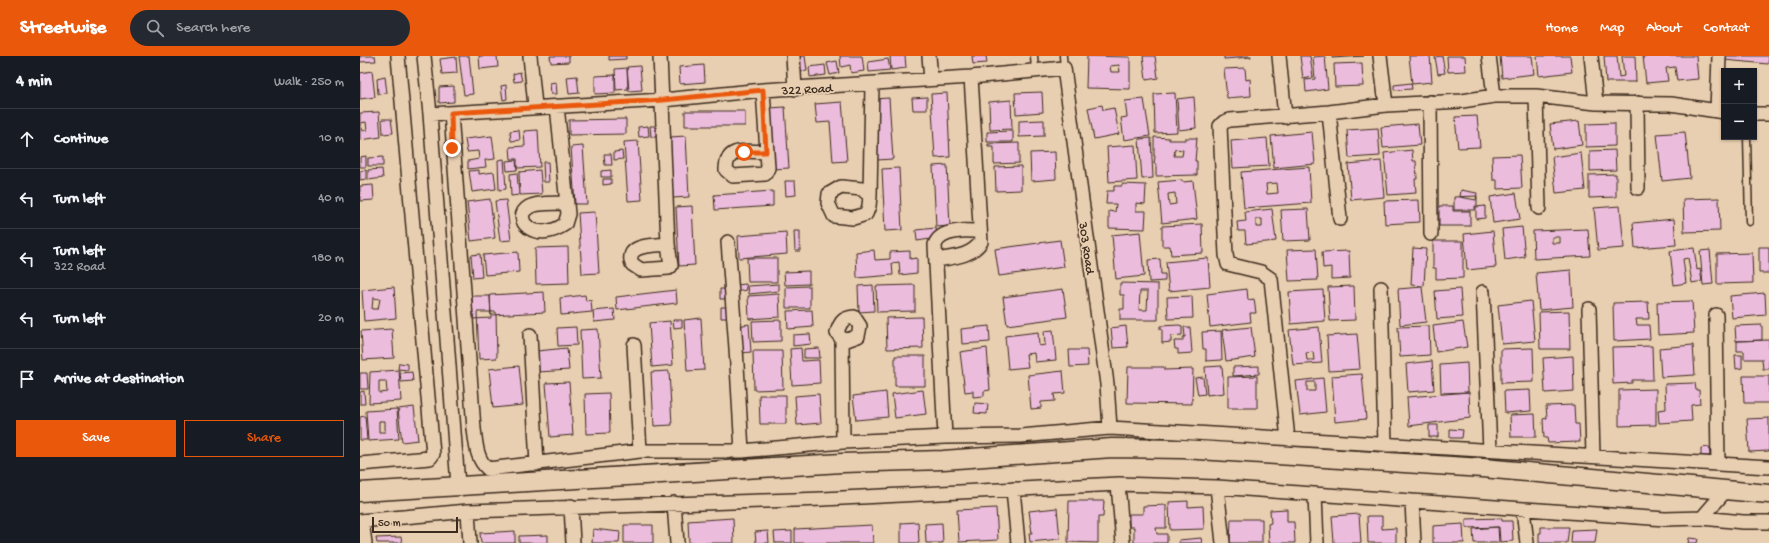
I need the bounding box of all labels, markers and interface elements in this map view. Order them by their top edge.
search box [130,10,410,46]
text: Streetwise [20,17,106,40]
icon: search [144,17,166,39]
text: Search here [176,19,250,37]
text: Home [1546,20,1578,37]
text: Map [1600,20,1624,37]
text: About [1646,20,1682,37]
text: Contact [1704,20,1749,37]
map controls [1721,68,1757,140]
button: + [1721,68,1757,104]
text: 4 min [16,72,52,92]
text: Walk · 250 m [274,75,344,90]
street label: 322 Road [780,82,834,99]
button: − [1721,104,1757,140]
icon: ahead [16,128,38,150]
text: Continue [54,130,108,148]
text: 10 m [319,131,344,146]
route end [443,139,461,157]
route start [735,143,753,161]
icon: left [16,188,38,210]
text: Turn left [54,190,105,208]
text: 40 m [318,191,344,206]
street label: 303 Road [1074,220,1097,277]
text: Turn left [54,242,105,260]
icon: left [16,248,38,270]
text: 180 m [312,251,344,266]
text: 322 Road [54,260,105,275]
icon: left [16,308,38,330]
text: Turn left [54,310,105,328]
text: 20 m [318,311,344,326]
icon: arrive [16,368,38,390]
text: Arrive at destination [54,370,184,388]
button: Save [16,420,176,457]
button: Share [184,420,344,457]
scale bar [372,515,458,534]
text: 50 m [378,518,400,530]

